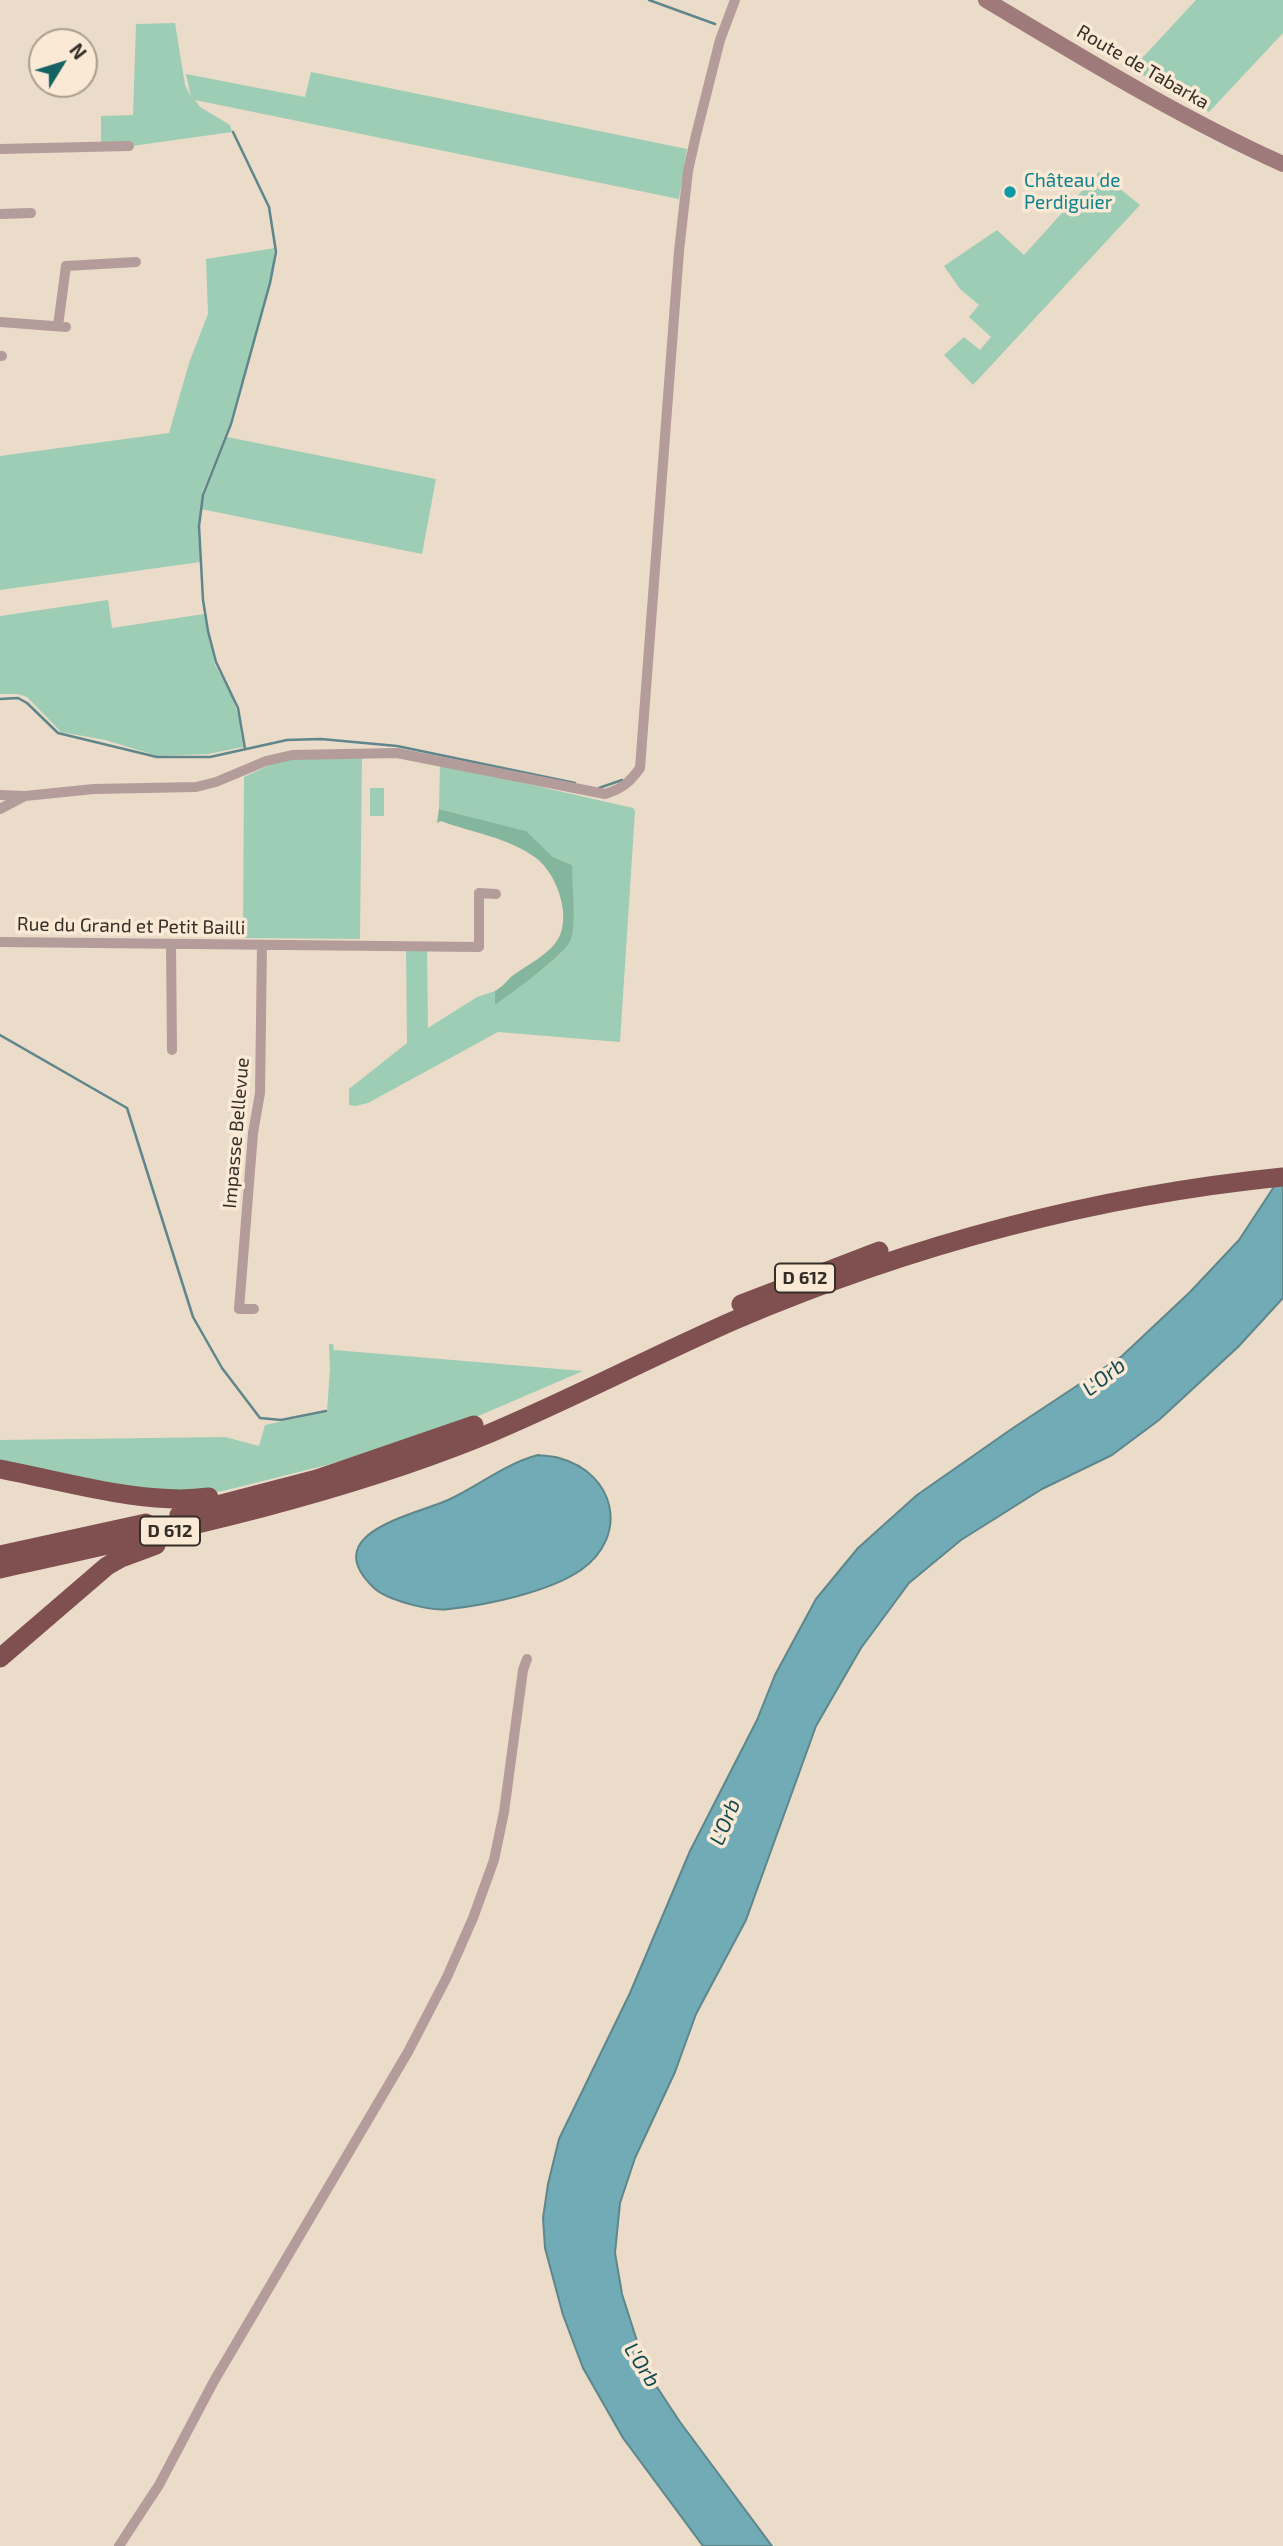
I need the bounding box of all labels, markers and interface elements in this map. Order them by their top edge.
street label: Route de Tabarka [1073,20,1213,114]
north arrow [28,28,98,98]
text: N [65,39,92,63]
place label: Château de Perdiguier [1024,170,1120,214]
marker: Château de Perdiguier [1002,184,1018,200]
street label: Rue du Grand et Petit Bailli [17,913,245,939]
street label: Impasse Bellevue [218,1057,254,1209]
road number: D 612 [775,1264,835,1293]
water label: L'Orb [1077,1352,1131,1402]
road number: D 612 [140,1516,200,1546]
water label: L'Orb [704,1795,746,1849]
water label: L'Orb [618,2338,666,2392]

